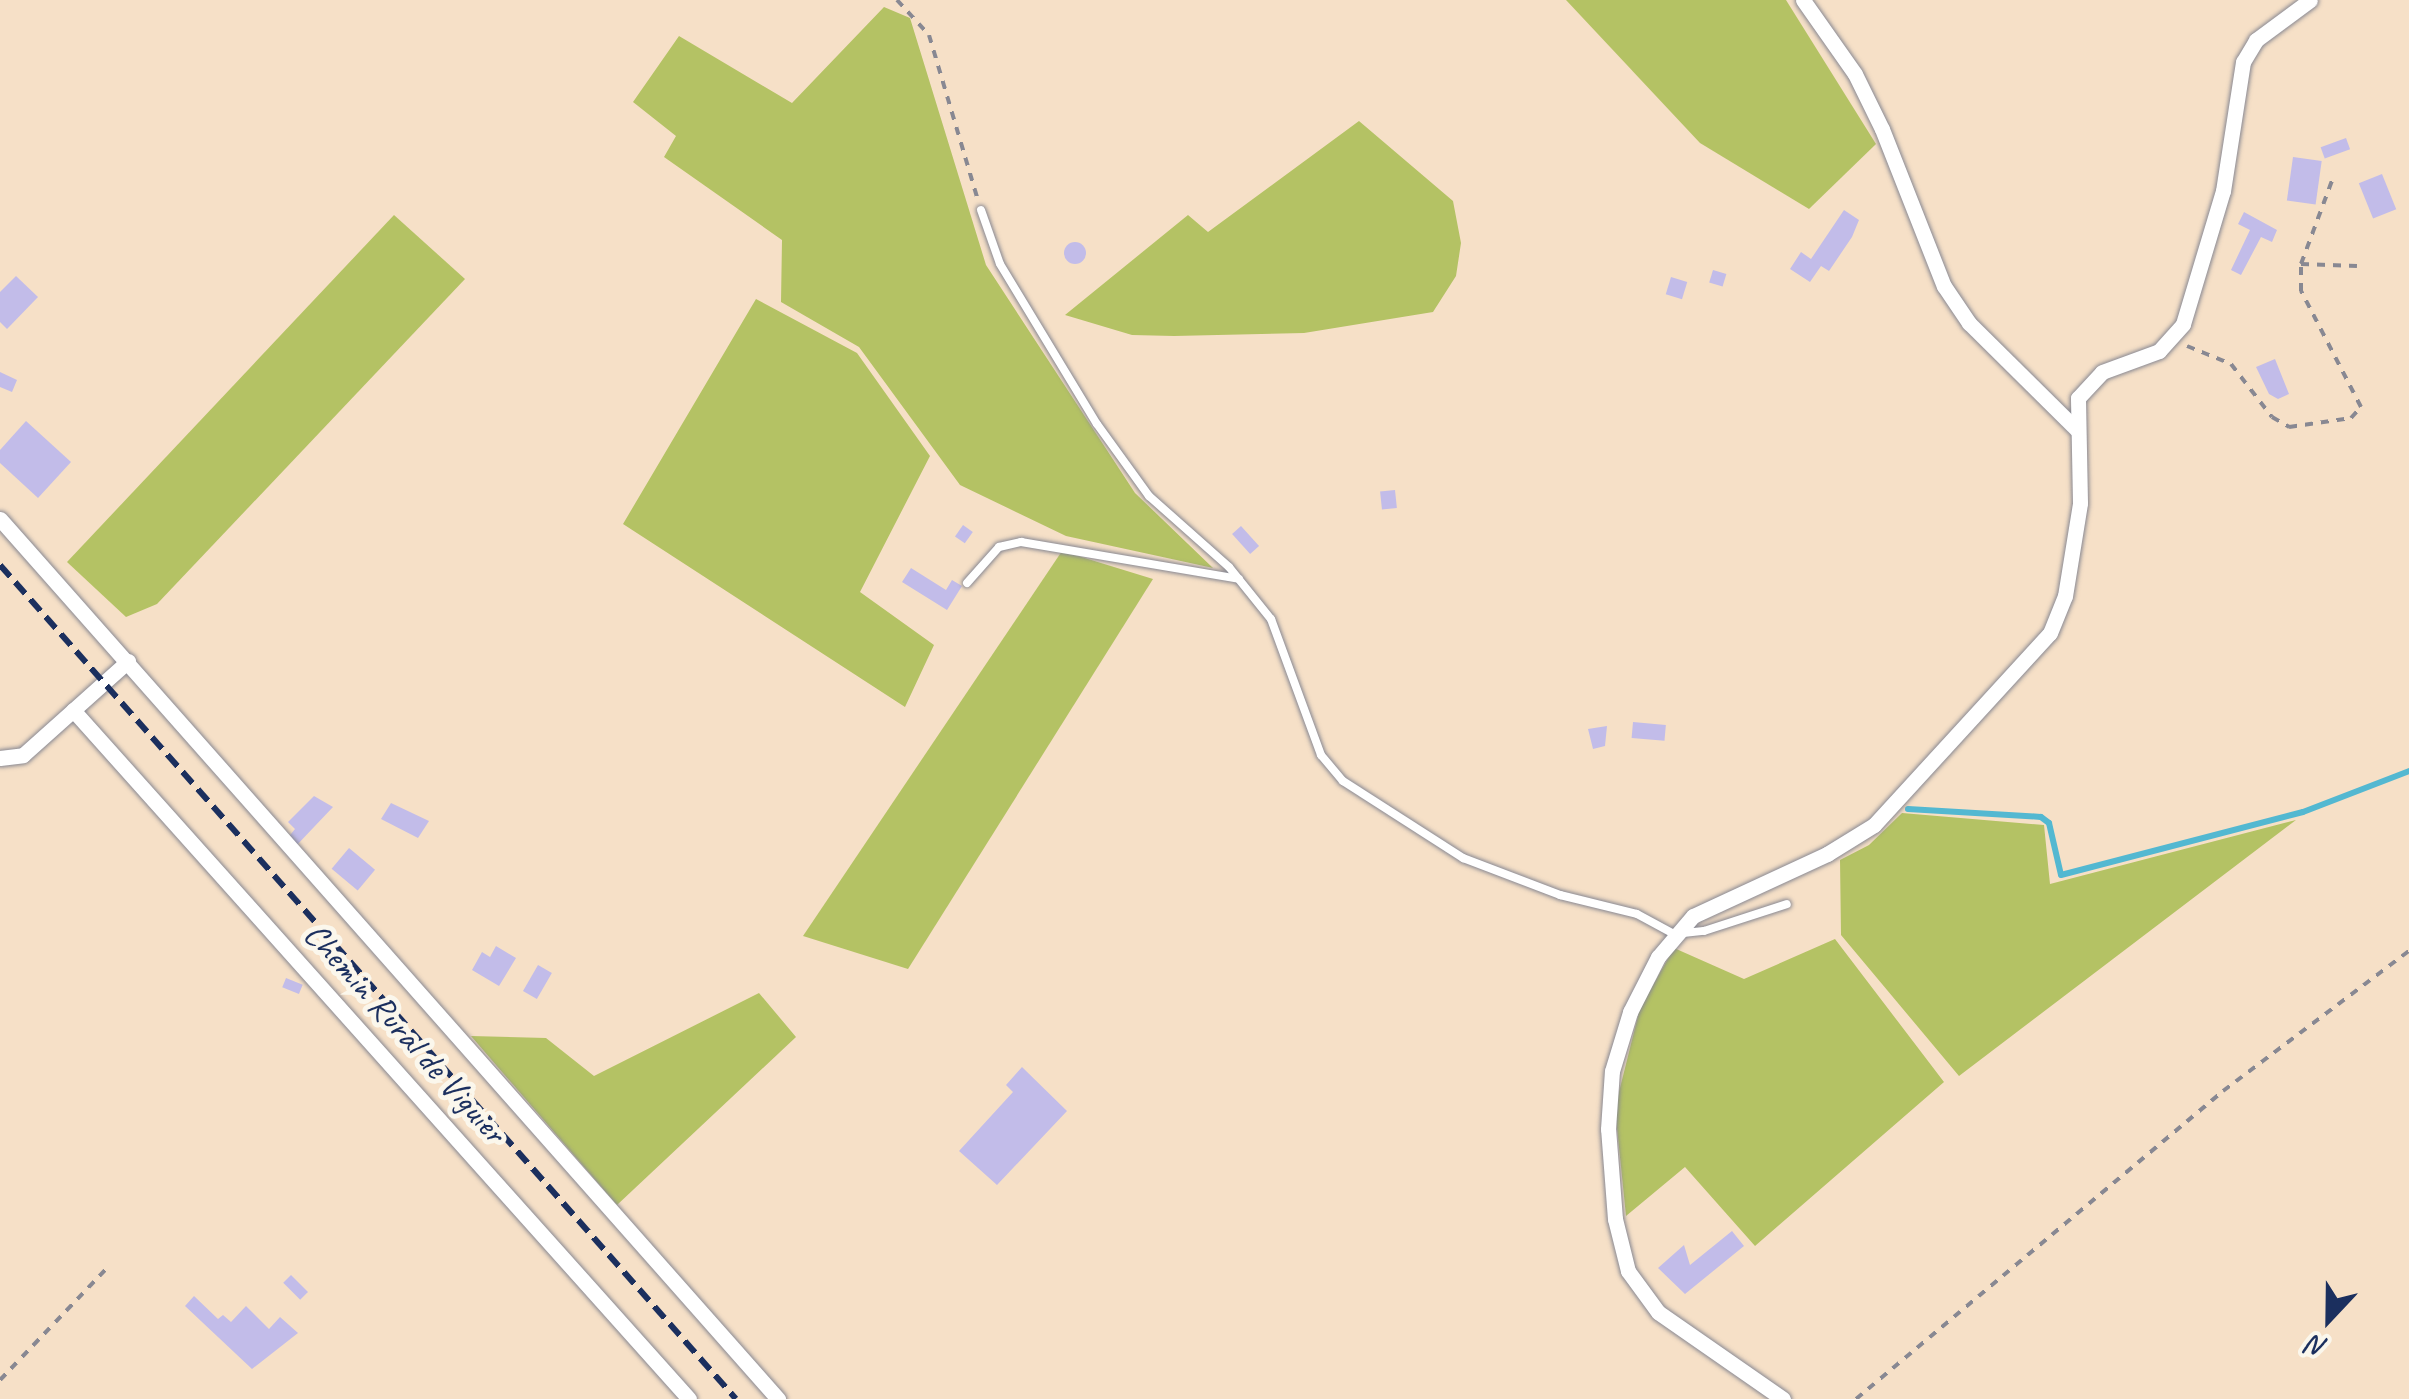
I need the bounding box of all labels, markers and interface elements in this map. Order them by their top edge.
street label: Chemin Rural de Viguier [295,914,515,1152]
north arrow [2279,1269,2379,1369]
text: N [2303,1328,2332,1367]

